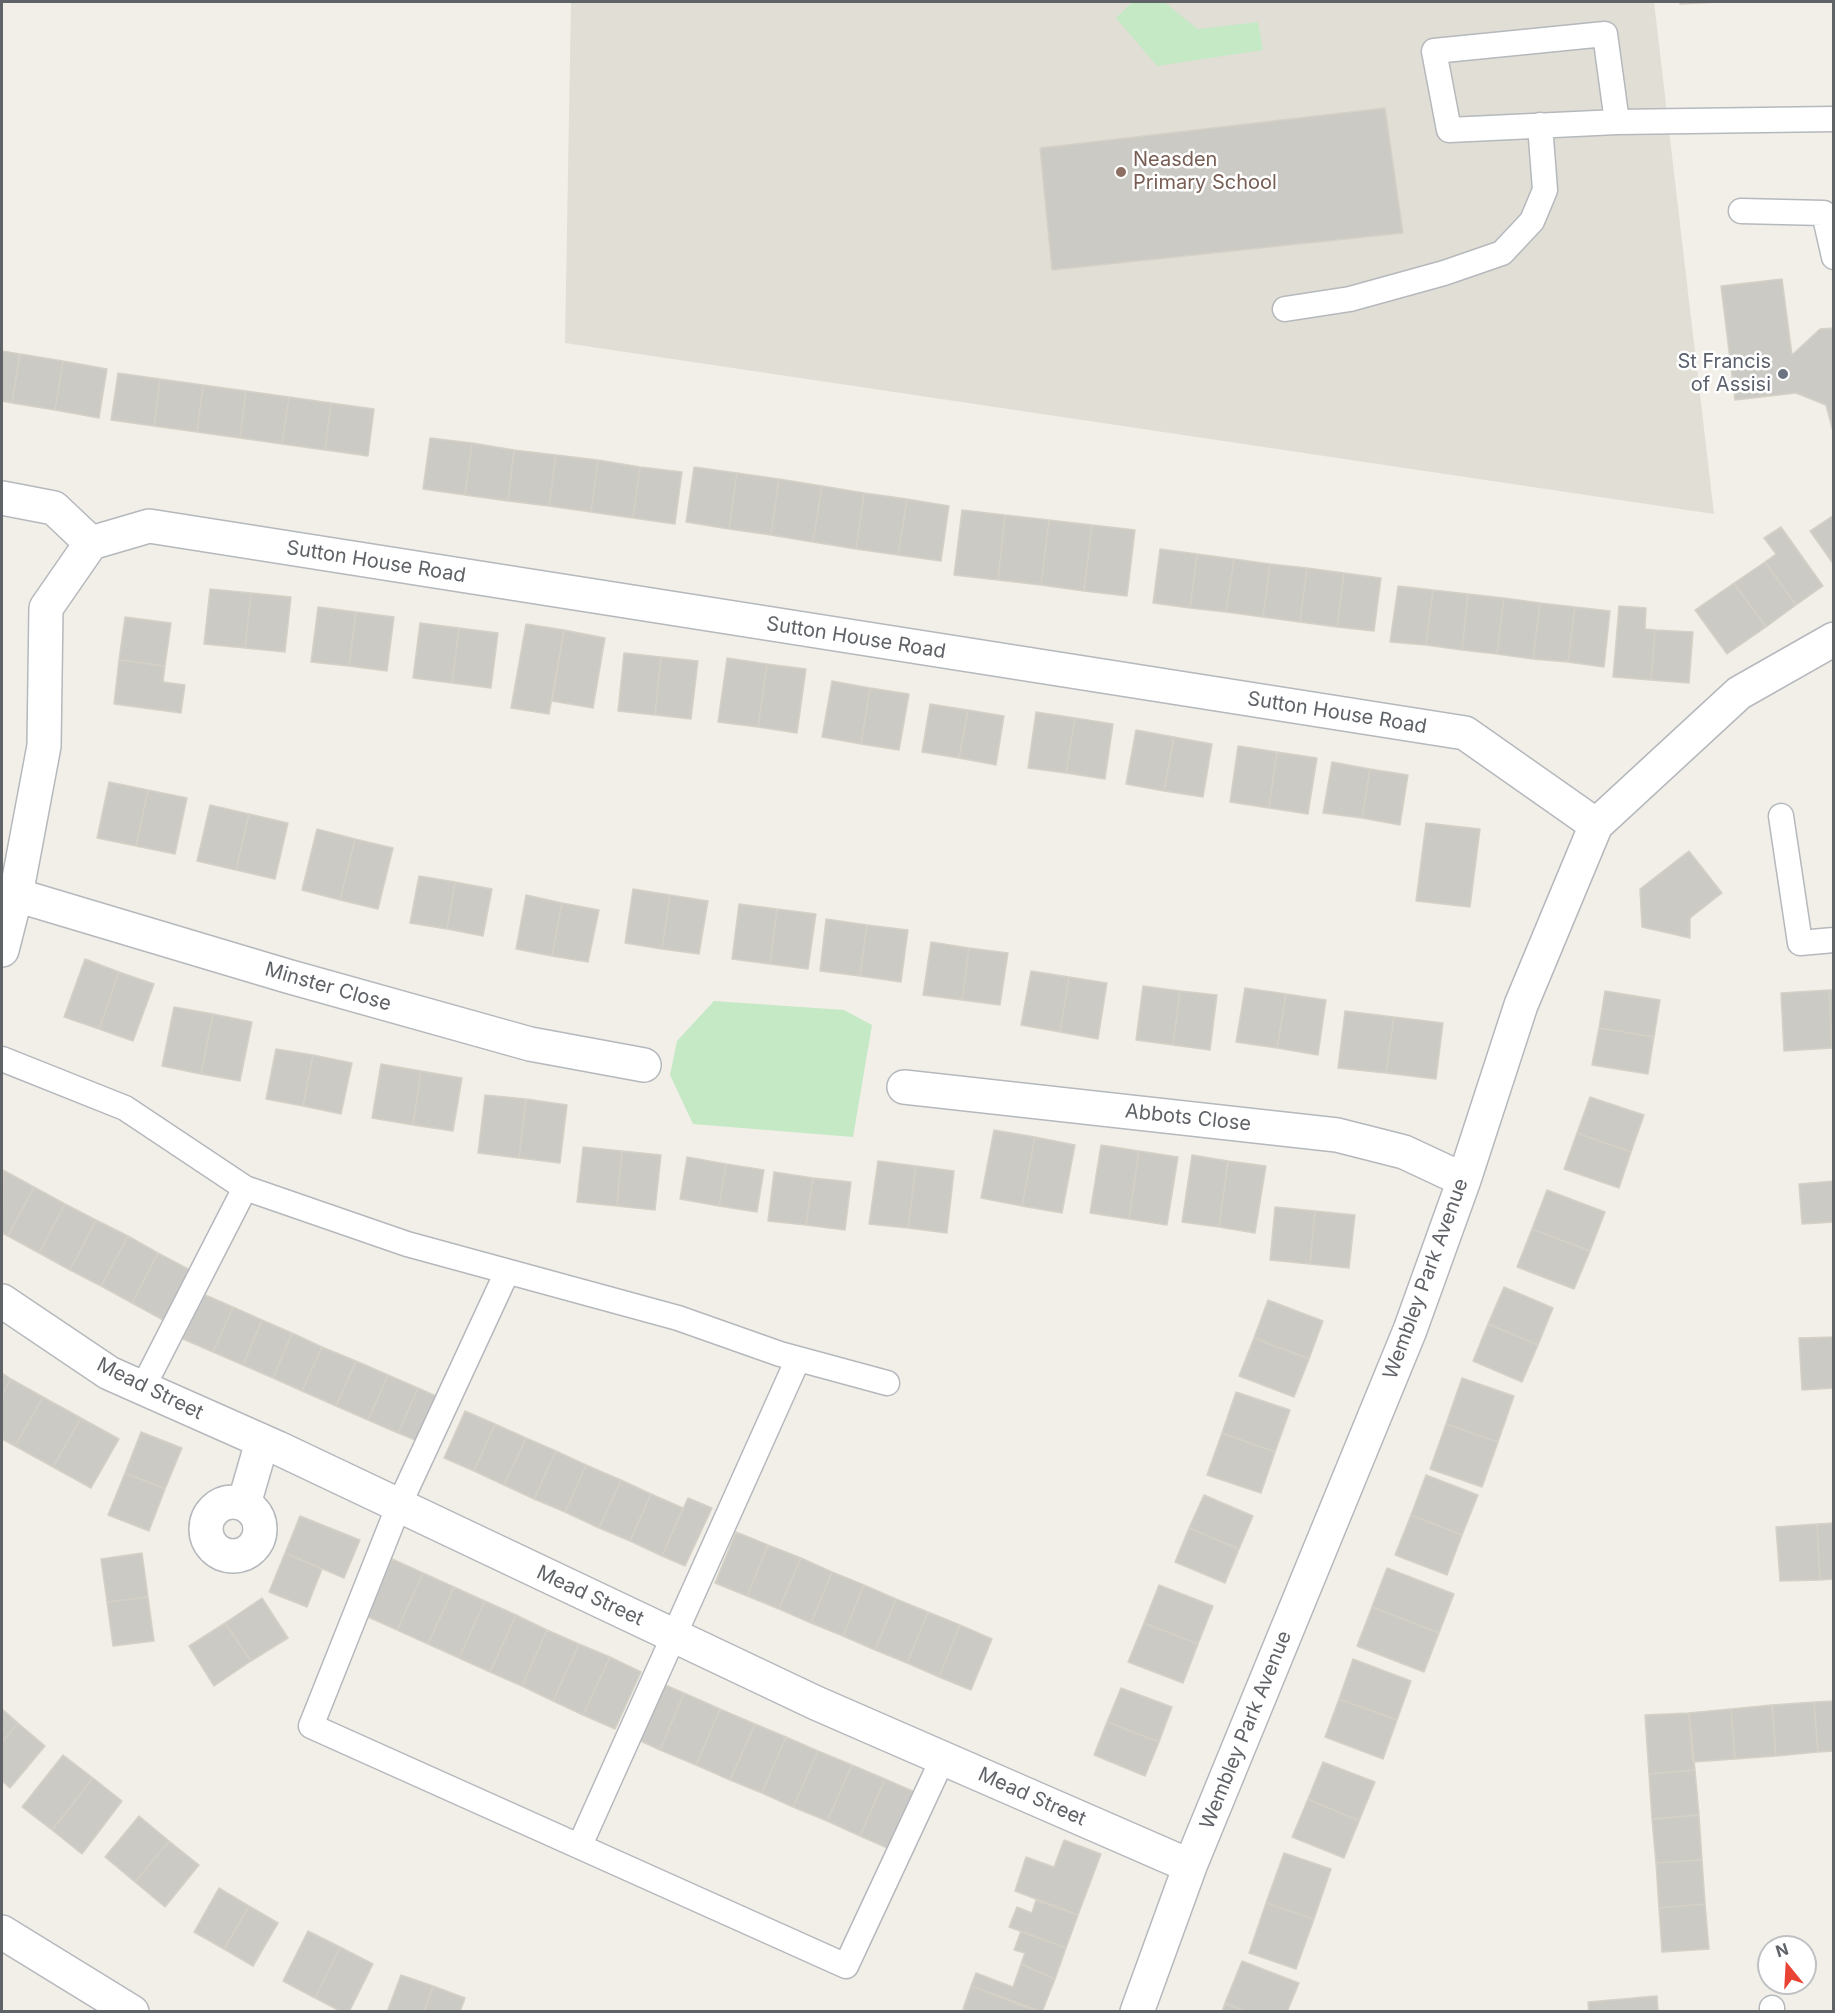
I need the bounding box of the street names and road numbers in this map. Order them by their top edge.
street label: Sutton House Road [285,536,467,588]
street label: Sutton House Road [765,612,947,664]
street label: Sutton House Road [1246,687,1428,739]
street label: Minster Close [262,958,394,1016]
street label: Abbots Close [1124,1099,1252,1137]
street label: Wembley Park Avenue [1379,1175,1473,1383]
street label: Mead Street [93,1353,207,1425]
street label: Mead Street [533,1561,647,1631]
street label: Wembley Park Avenue [1195,1627,1297,1833]
street label: Mead Street [974,1763,1090,1831]

